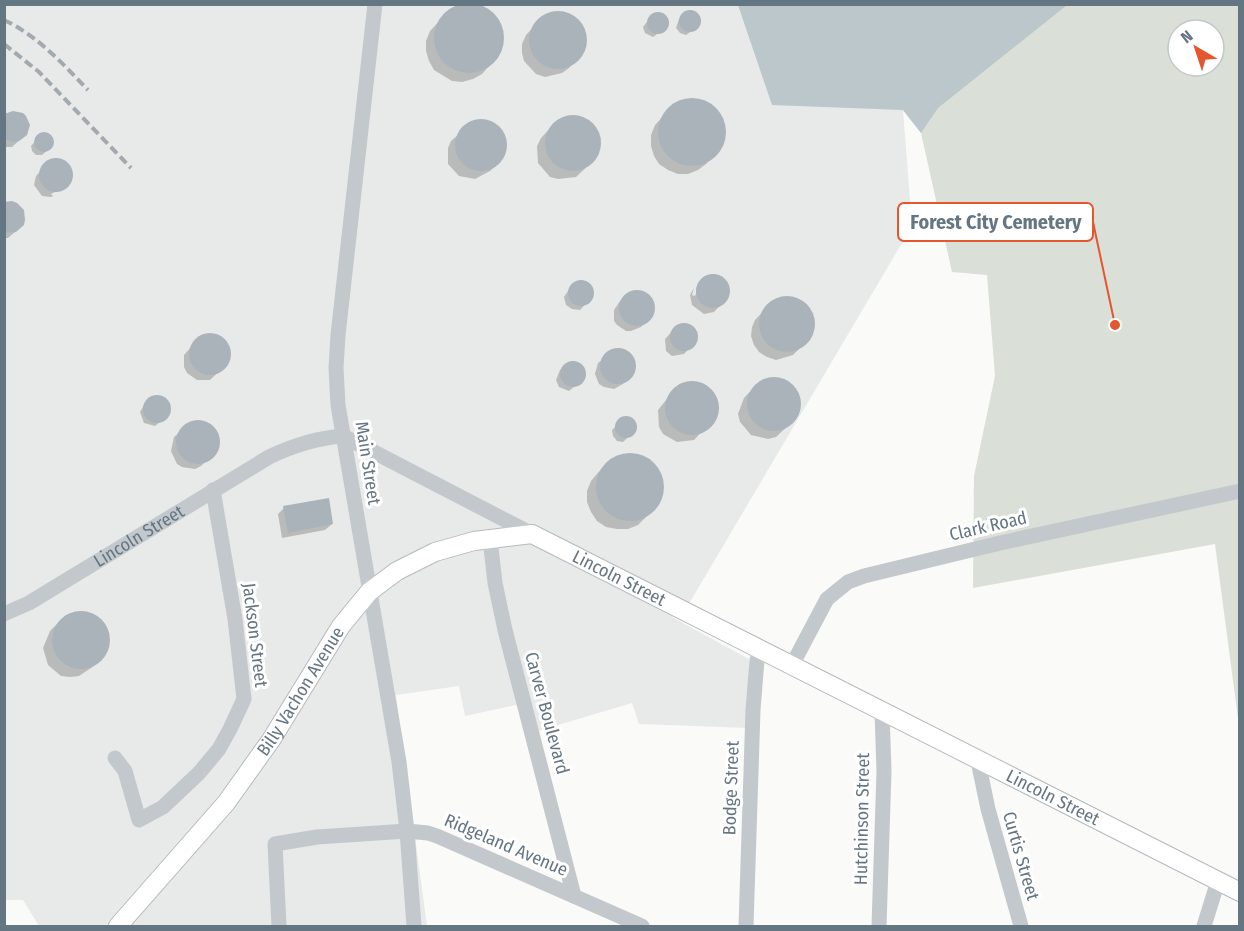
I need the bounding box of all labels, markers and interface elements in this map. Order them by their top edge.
north arrow [1166,18,1226,78]
text: N [1177,26,1197,47]
callout: Forest City Cemetery [898,203,1093,241]
text: Forest City Cemetery [910,210,1082,234]
street label: Main Street [351,420,385,506]
street label: Lincoln Street [90,500,188,572]
street label: Clark Road [947,506,1029,546]
street label: Lincoln Street [569,545,670,611]
street label: Jackson Street [238,582,272,688]
street label: Billy Vachon Avenue [252,623,349,760]
street label: Carver Boulevard [520,649,574,777]
street label: Bodge Street [718,740,744,836]
street label: Hutchinson Street [850,753,874,885]
street label: Lincoln Street [1003,765,1103,830]
street label: Ridgeland Avenue [441,809,571,881]
street label: Curtis Street [998,809,1044,903]

